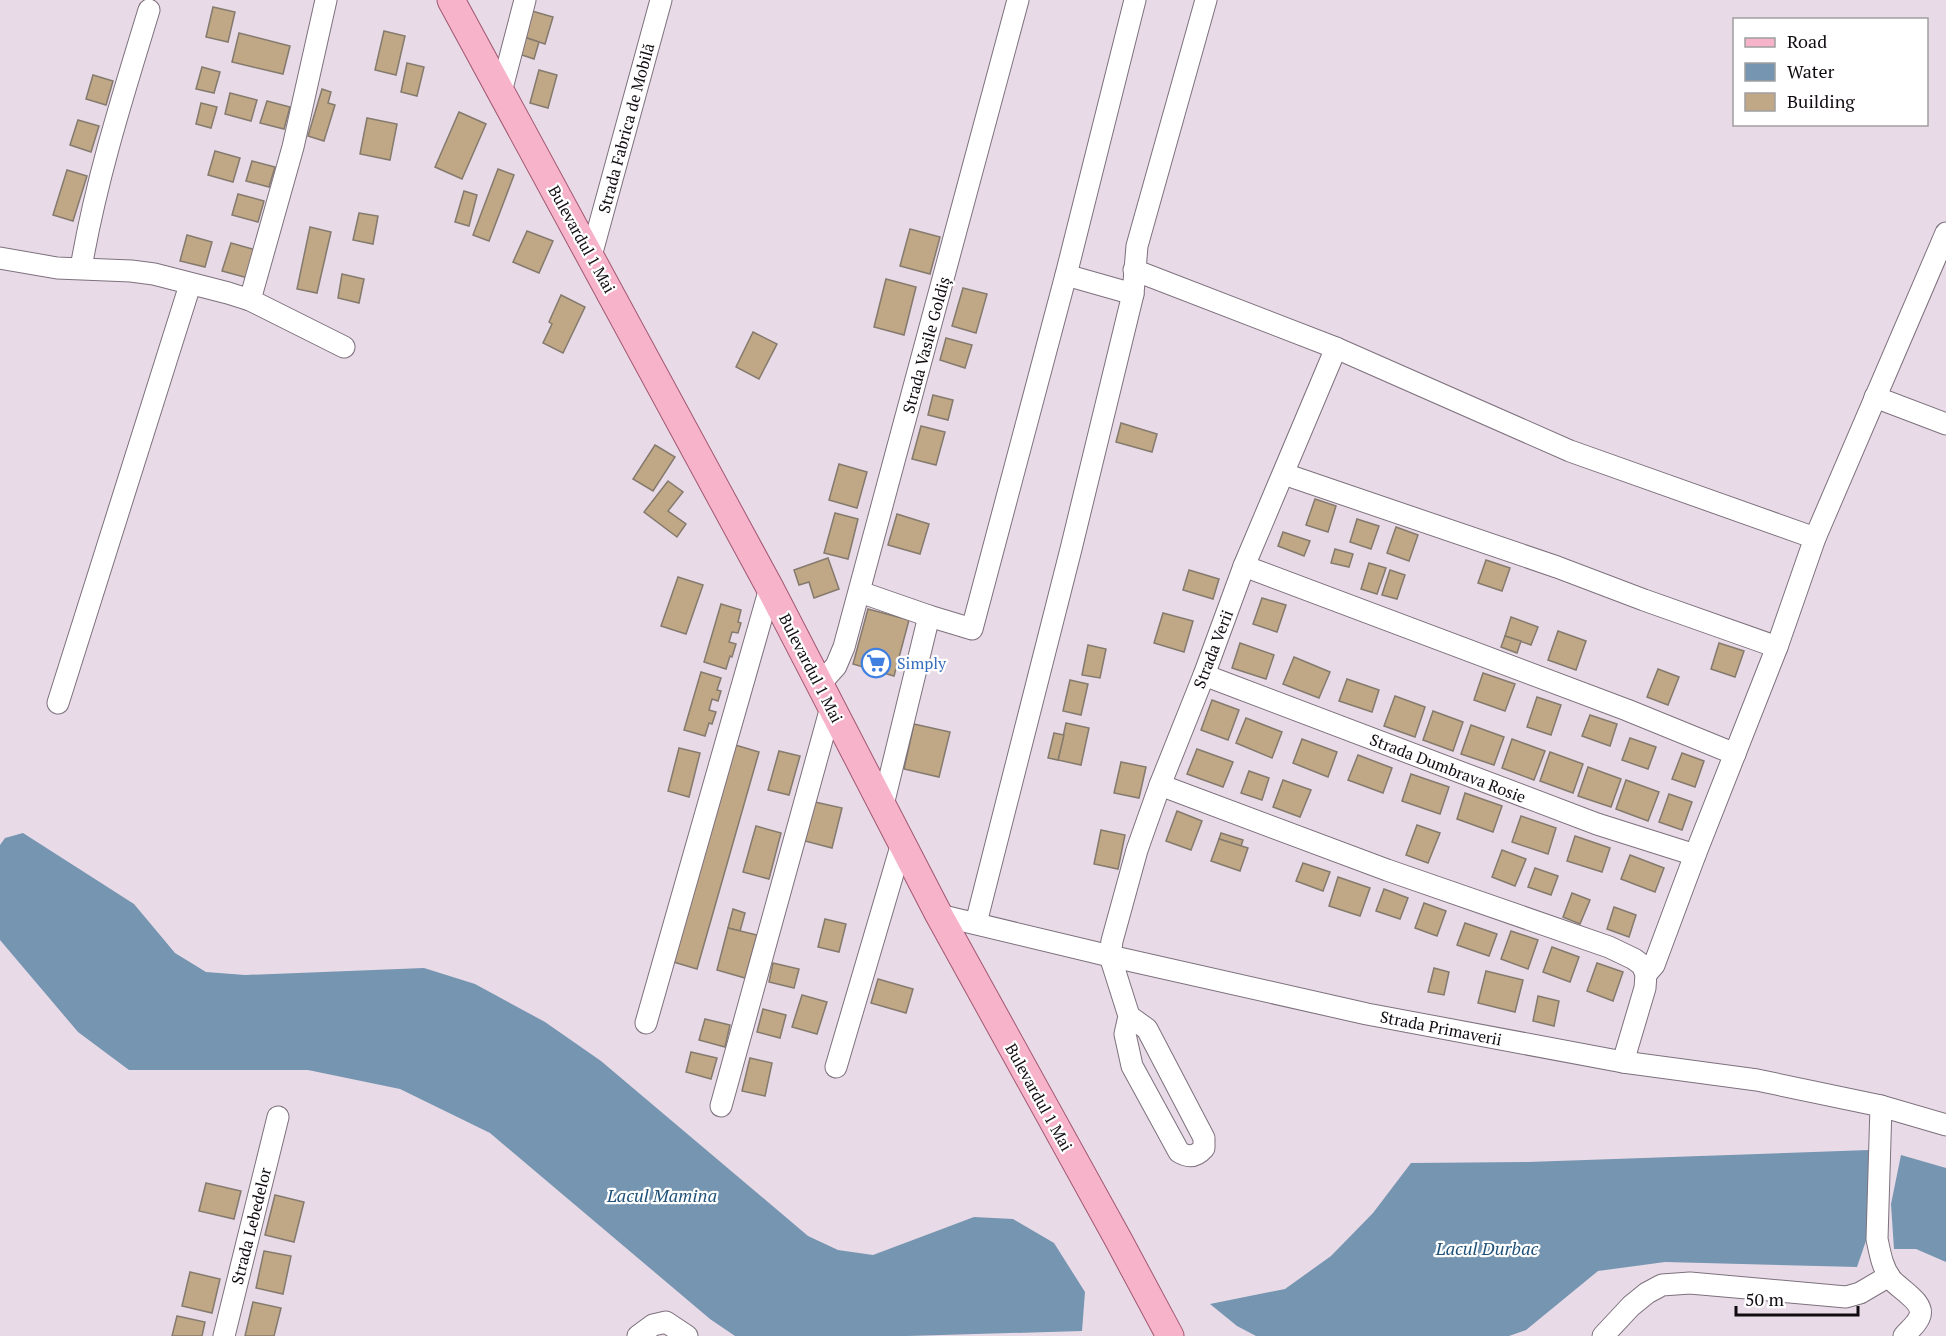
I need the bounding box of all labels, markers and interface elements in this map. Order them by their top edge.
legend [1733,18,1928,126]
text: Road [1787,29,1827,53]
street label: Strada Fabrica de Mobilă [593,40,659,216]
text: Water [1787,59,1834,83]
text: Building [1787,89,1855,113]
street label: Bulevardul 1 Mai [543,181,621,297]
street label: Strada Vasile Goldiș [897,274,955,416]
street label: Strada Verii [1188,606,1238,691]
street label: Bulevardul 1 Mai [774,610,848,727]
supermarket icon: Simply [860,647,892,679]
place label: Simply [897,652,947,674]
street label: Strada Dumbrava Rosie [1367,728,1529,808]
street label: Strada Primaverii [1378,1005,1504,1051]
street label: Bulevardul 1 Mai [1000,1039,1078,1155]
street label: Strada Lebedelor [226,1164,276,1287]
water label: Lacul Mamina [606,1183,717,1207]
water label: Lacul Durbac [1435,1236,1539,1260]
scale bar [1736,1279,1858,1317]
text: 50 m [1745,1287,1785,1311]

